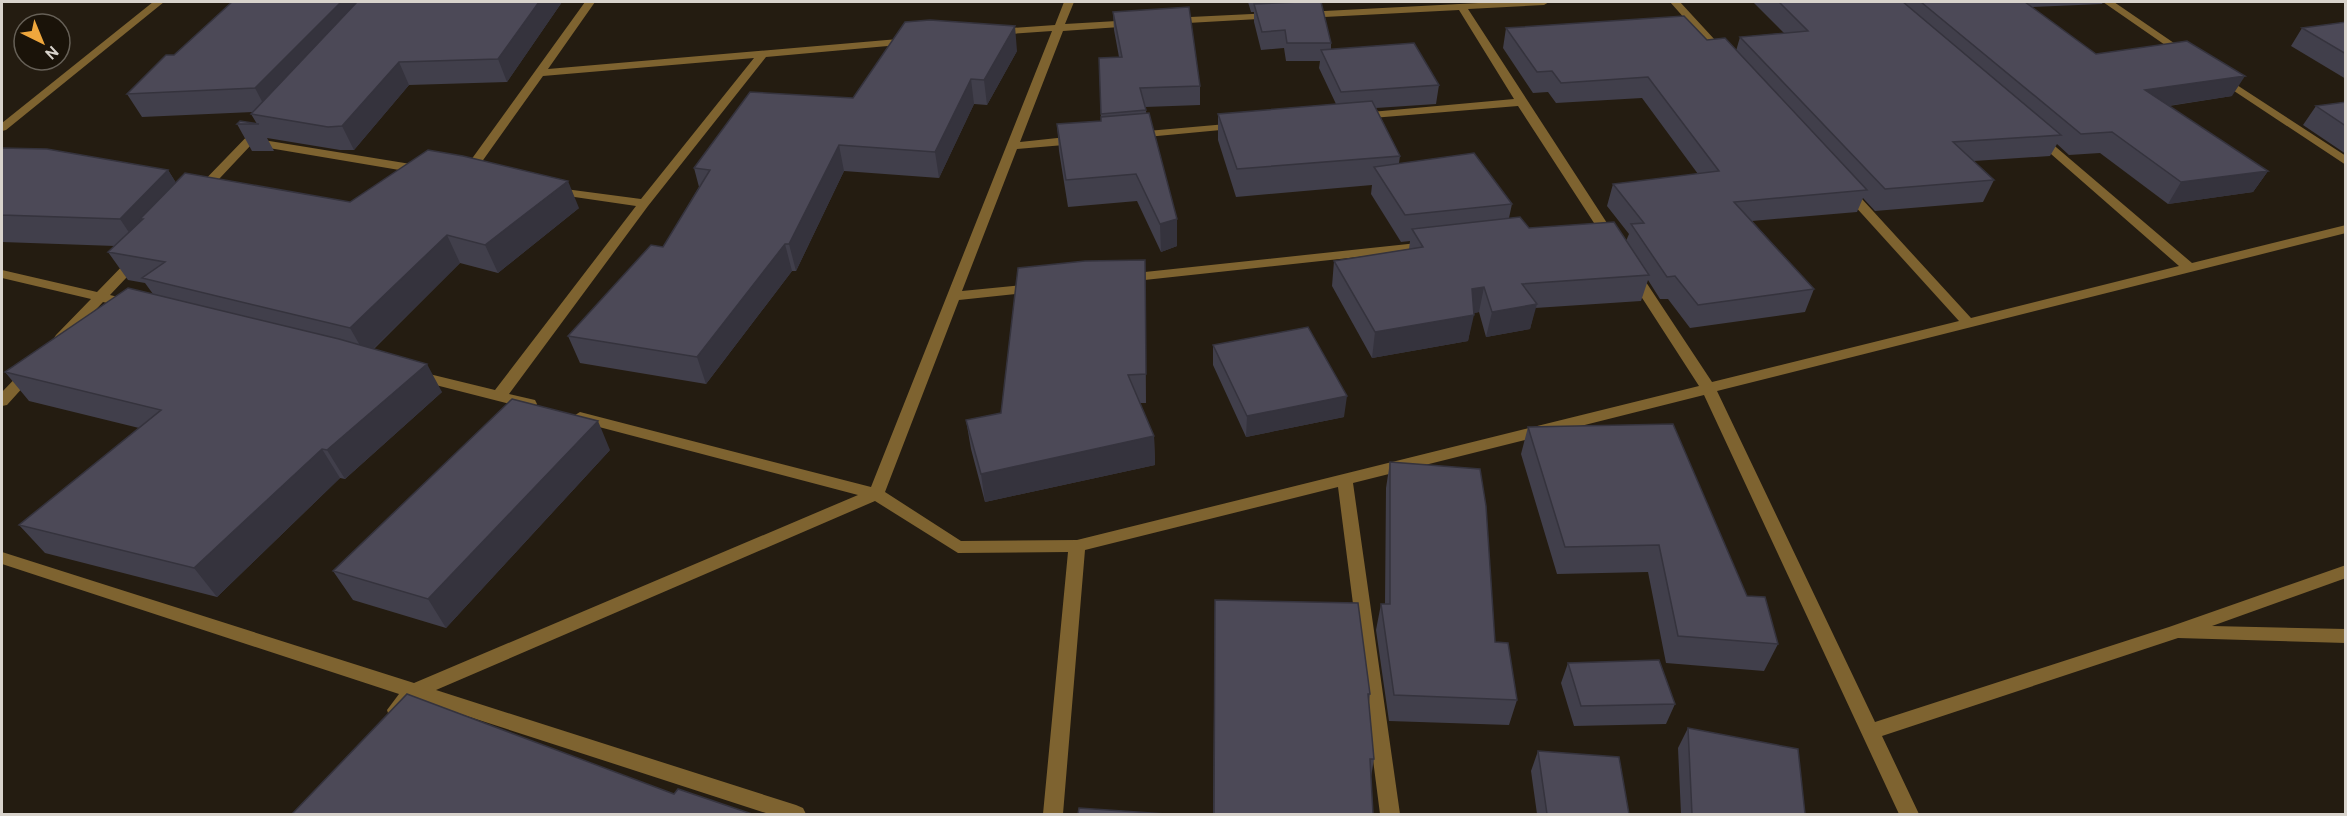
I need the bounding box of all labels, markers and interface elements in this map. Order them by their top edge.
north arrow [12,12,72,72]
text: N [40,40,62,63]

